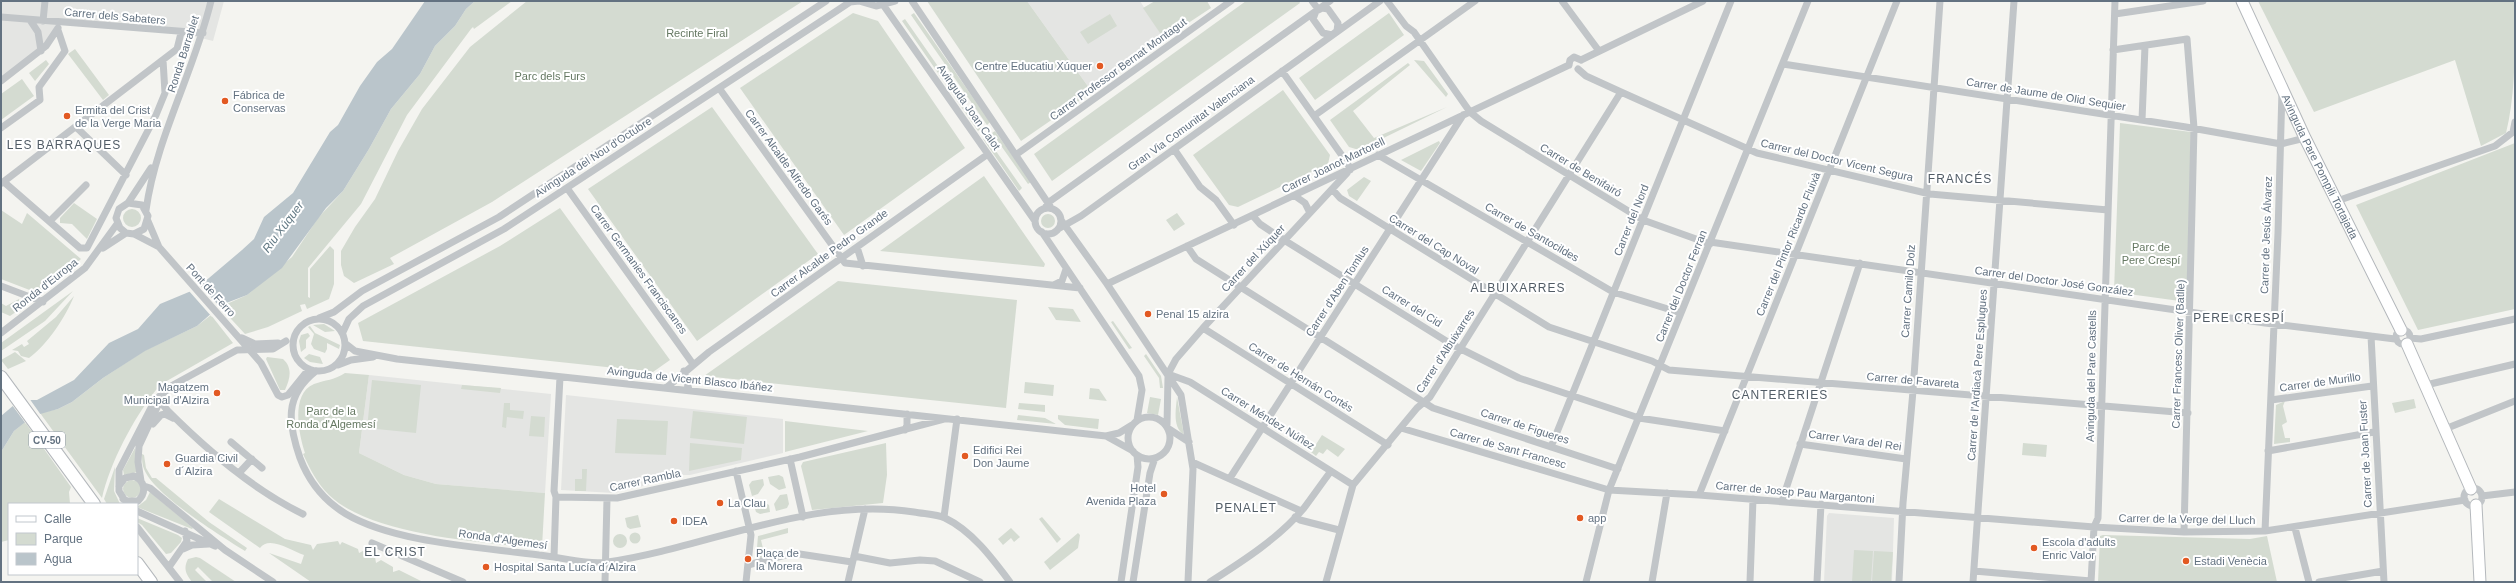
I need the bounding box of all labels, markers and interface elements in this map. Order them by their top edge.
street label: Carrer dels Sabaters [64,6,167,26]
street label: Ronda Barrablet [165,14,201,94]
street label: Carrer Professor Bernat Montagut [1047,15,1189,123]
park label: Recinte Firal [666,27,728,39]
place label: Centre Educatiu Xúquer [975,60,1092,72]
marker: Centre Educatiu Xúquer [1095,61,1105,71]
street label: Avinguda Joan Calot [935,62,1003,152]
park label: Parc dels Furs [515,70,586,82]
street label: Gran Via Comunitat Valenciana [1126,73,1257,173]
street label: Carrer de Jaume de Olid Sequier [1965,75,2127,113]
place label: Fábrica de Conservas [233,89,286,114]
street label: Avinguda Pare Pompili Tortajada [2280,92,2361,242]
marker: Fábrica de Conservas [220,96,230,106]
place label: Ermita del Crist de la Verge Maria [75,104,162,129]
street label: Carrer Alcalde Alfredo Garés [743,107,835,228]
marker: Ermita del Crist de la Verge Maria [62,111,72,121]
street label: Avinguda del Nou d'Octubre [532,115,654,199]
street label: Carrer Joanot Martorell [1280,135,1386,195]
street label: Carrer del Doctor Vicent Segura [1759,137,1915,184]
district label: LES BARRAQUES [7,138,121,152]
street label: Carrer de Benifairó [1538,141,1624,199]
street label: Carrer del Pintor Ricardo Fluixà [1754,170,1823,318]
district label: FRANCÉS [1928,171,1992,186]
street label: Carrer de Jesús Álvarez [2258,176,2274,294]
street label: Carrer del Nord [1611,183,1651,257]
water label: Riu Xúquer [259,198,307,255]
street label: Carrer de Santocildes [1483,200,1581,264]
street label: Carrer Germanies Franciscanes [588,202,690,336]
street label: Carrer Alcalde Pedro Grande [768,206,890,300]
street label: Carrer del Cap Noval [1387,212,1481,276]
street label: Carrer del Xúquer [1219,222,1287,294]
street label: Carrer del Doctor Ferran [1653,228,1709,344]
park label: Parc de Pere Crespí [2122,241,2180,266]
street label: Carrer d'Aben Tomlus [1303,243,1371,339]
street label: Carrer Camilo Dolz [1899,244,1917,338]
street label: Ronda d'Europa [10,255,81,314]
street label: Pont de Ferro [184,261,238,319]
street label: Carrer del Doctor José González [1974,264,2134,298]
street label: Carrer Francesc Oliver (Batlle) [2169,279,2187,429]
district label: ALBUIXARRES [1470,281,1566,295]
street label: Carrer del Cid [1380,283,1444,329]
street label: Carrer de l'Ardiacà Pere Esplugues [1965,288,1989,461]
street label: Carrer d'Albuixarres [1413,306,1477,395]
place label: Penal 15 alzira [1156,308,1230,320]
marker: Penal 15 alzira [1143,309,1153,319]
street label: Avinguda del Pare Castells [2084,309,2098,442]
district label: PERE CRESPÍ [2193,310,2285,325]
street label: Carrer de Hernán Cortés [1246,340,1356,414]
street label: Avinguda de Vicent Blasco Ibáñez [607,364,773,394]
street label: Carrer de Favareta [1866,370,1961,390]
street label: Carrer de Murillo [2279,370,2361,394]
place label: Magatzem Municipal d'Alzira [124,381,210,406]
street label: Carrer Méndez Núñez [1219,384,1317,452]
marker: Magatzem Municipal d'Alzira [212,388,222,398]
district label: CANTERERIES [1732,388,1828,402]
street label: Carrer de Joan Fuster [2356,400,2374,508]
park label: Parc de la Ronda d'Algemesí [286,405,376,430]
street label: Carrer de Figueres [1479,406,1571,446]
street label: Carrer de Sant Francesc [1448,426,1568,471]
street label: Carrer Vara del Rei [1808,428,1902,452]
road number: CV-50 [29,432,65,448]
place label: Edifici Rei Don Jaume [973,444,1029,469]
marker: Edifici Rei Don Jaume [960,451,970,461]
place label: Guardia Civil d´Alzira [175,452,238,477]
marker: Guardia Civil d´Alzira [162,459,172,469]
street label: Carrer Rambla [608,466,682,493]
street label: Carrer de Josep Pau Margantoni [1715,479,1875,505]
place label: Hotel Avenida Plaza [1086,482,1157,507]
marker: Hotel Avenida Plaza [1159,489,1169,499]
place label: La Clau [728,497,766,509]
marker: La Clau [715,498,725,508]
district label: PENALET [1215,501,1277,515]
legend [8,503,138,575]
text: Calle [44,512,72,526]
place label: app [1588,512,1606,524]
street label: Carrer de la Verge del Lluch [2118,512,2256,526]
marker: app [1575,513,1585,523]
place label: IDEA [682,515,708,527]
marker: IDEA [669,516,679,526]
street label: Ronda d'Algemesí [458,527,548,551]
text: Parque [44,532,83,546]
place label: Escola d'adults Enric Valor [2042,536,2116,561]
marker: Escola d'adults Enric Valor [2029,543,2039,553]
district label: EL CRIST [364,545,426,559]
place label: Plaça de la Morera [756,547,803,572]
text: Agua [44,552,72,566]
marker: Plaça de la Morera [743,554,753,564]
place label: Estadi Venècia [2194,555,2268,567]
marker: Estadi Venècia [2181,556,2191,566]
place label: Hospital Santa Lucía d´Alzira [494,561,637,573]
marker: Hospital Santa Lucía d´Alzira [481,562,491,572]

